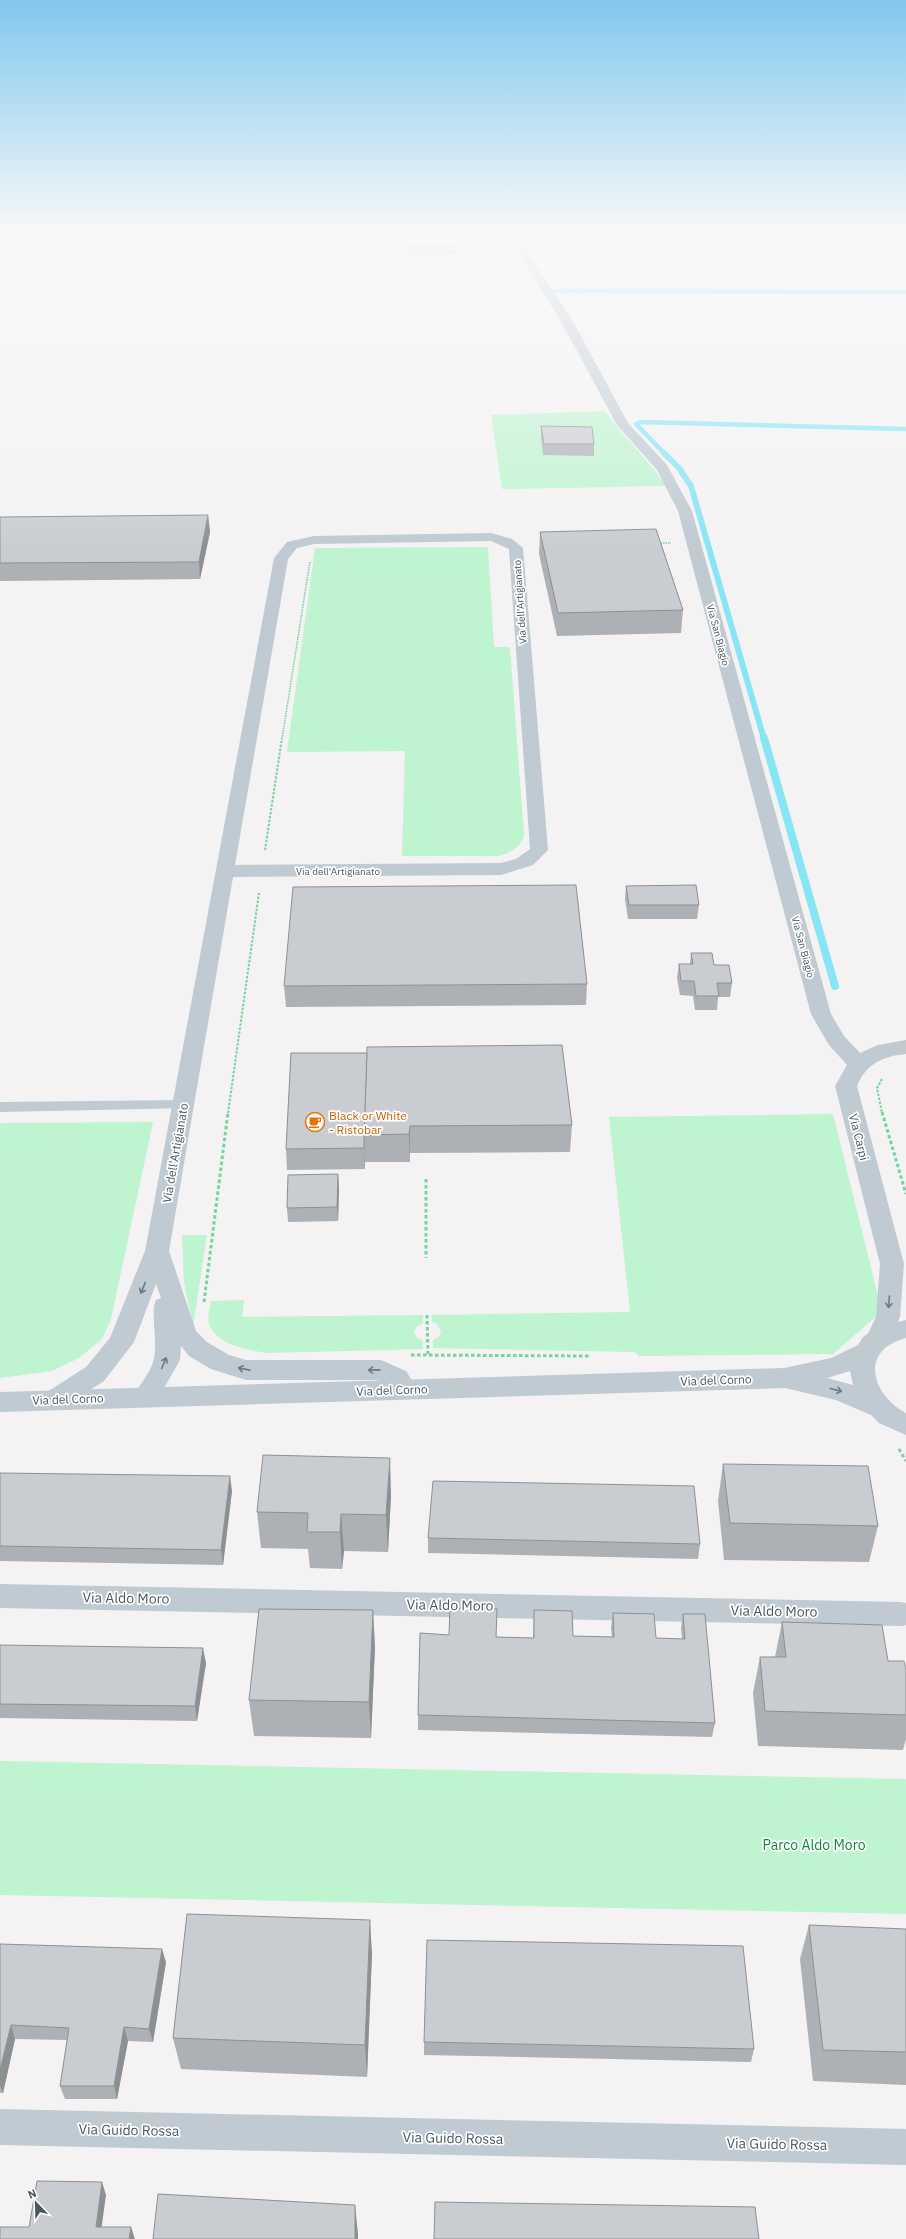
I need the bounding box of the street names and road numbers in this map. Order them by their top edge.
street label: Via dell'Artigianato [511,559,529,644]
street label: Via San Biagio [704,603,733,668]
street label: Via dell'Artigianato [296,865,381,878]
street label: Via San Biagio [789,915,818,980]
street label: Via dell'Artigianato [159,1102,191,1204]
street label: Via Carpi [846,1112,872,1162]
street label: Via del Corno [680,1371,752,1389]
street label: Via del Corno [356,1381,428,1399]
street label: Via del Corno [32,1390,104,1408]
street label: Via Aldo Moro [82,1588,170,1608]
street label: Via Aldo Moro [406,1595,494,1615]
street label: Via Aldo Moro [730,1601,818,1621]
street label: Via Guido Rossa [78,2120,180,2140]
street label: Via Guido Rossa [402,2128,504,2148]
street label: Via Guido Rossa [726,2134,828,2154]

